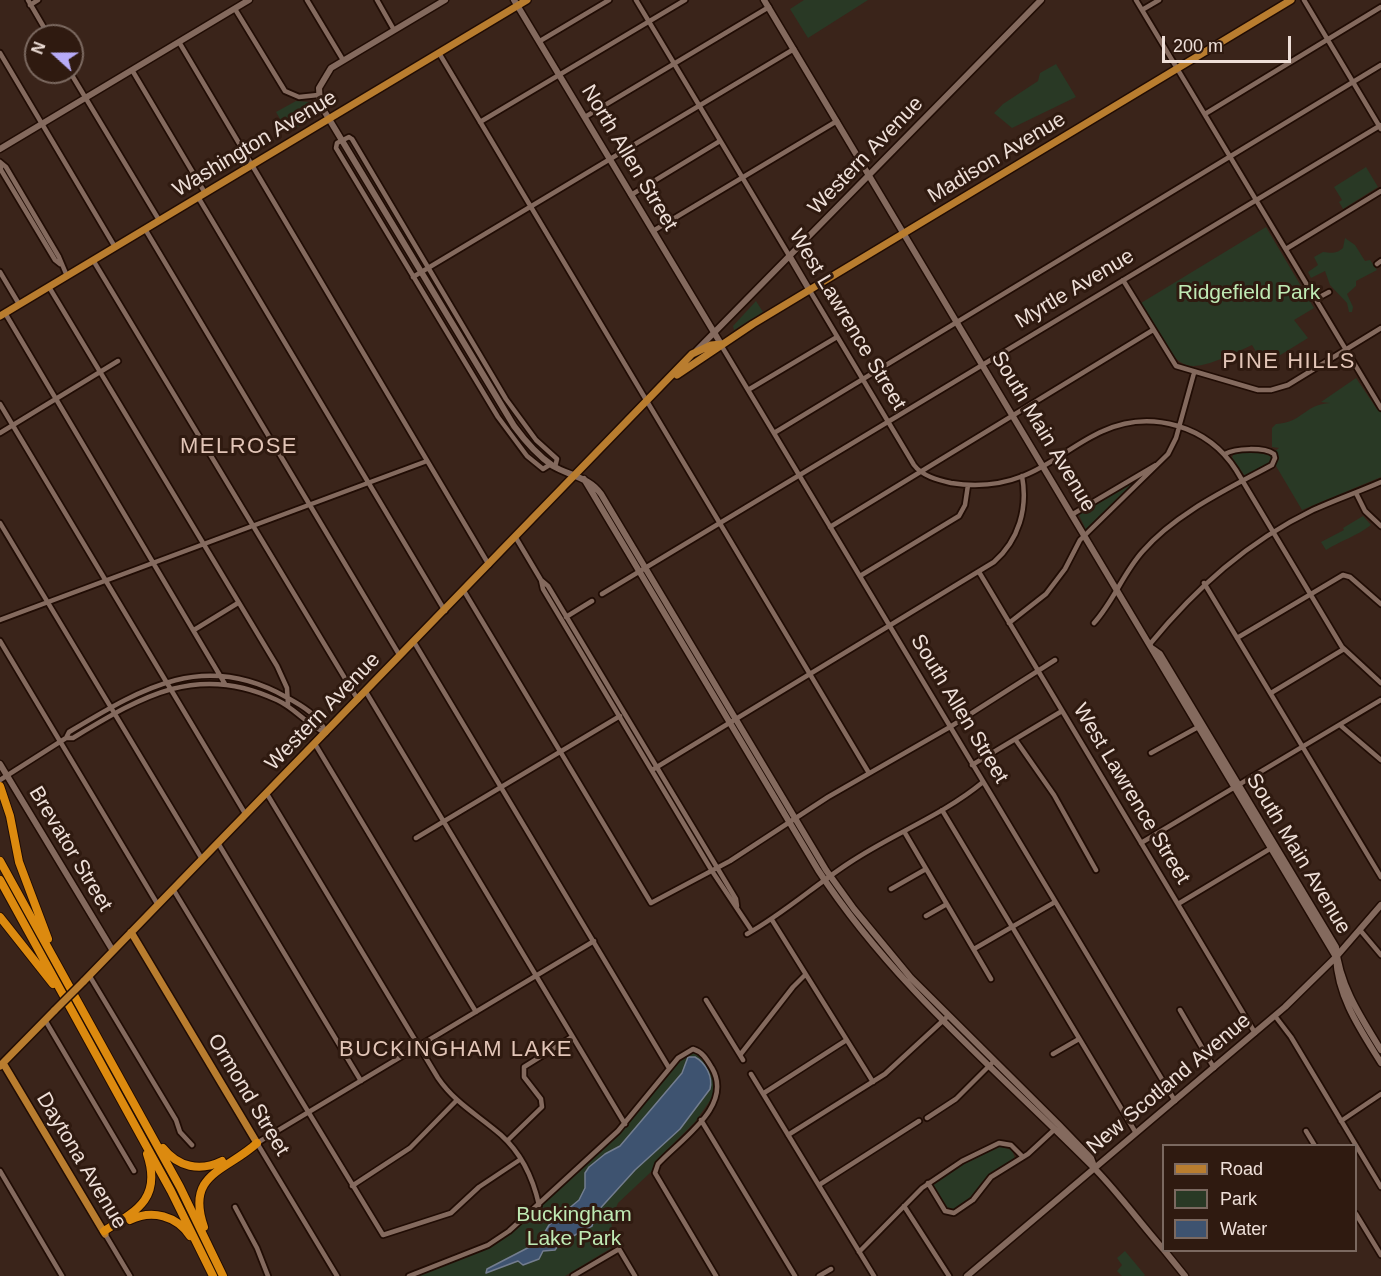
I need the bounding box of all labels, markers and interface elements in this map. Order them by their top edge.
north arrow [24,24,84,84]
scale bar [1165,24,1294,62]
text: 200 m [1173,36,1223,56]
text: N [29,40,49,57]
street label: North Allen Street [576,80,682,236]
street label: Washington Avenue [168,85,342,203]
street label: Western Avenue [803,92,929,220]
street label: Madison Avenue [924,107,1070,209]
street label: West Lawrence Street [783,225,911,415]
street label: Myrtle Avenue [1011,244,1139,334]
park label: Ridgefield Park [1178,280,1320,306]
street label: South Main Avenue [985,347,1101,517]
district label: PINE HILLS [1222,349,1356,375]
district label: MELROSE [180,434,298,460]
street label: South Allen Street [905,630,1013,788]
street label: Western Avenue [260,648,386,776]
street label: West Lawrence Street [1067,699,1195,889]
street label: South Main Avenue [1240,769,1356,939]
street label: Brevator Street [23,782,117,916]
street label: New Scotland Avenue [1082,1008,1256,1160]
street label: Ormond Street [202,1029,294,1161]
district label: BUCKINGHAM LAKE [339,1037,573,1063]
street label: Daytona Avenue [30,1088,132,1234]
legend [1162,1144,1357,1252]
text: Road [1220,1159,1263,1179]
text: Park [1220,1189,1257,1209]
park label: Buckingham Lake Park [516,1202,632,1252]
text: Water [1220,1219,1267,1239]

